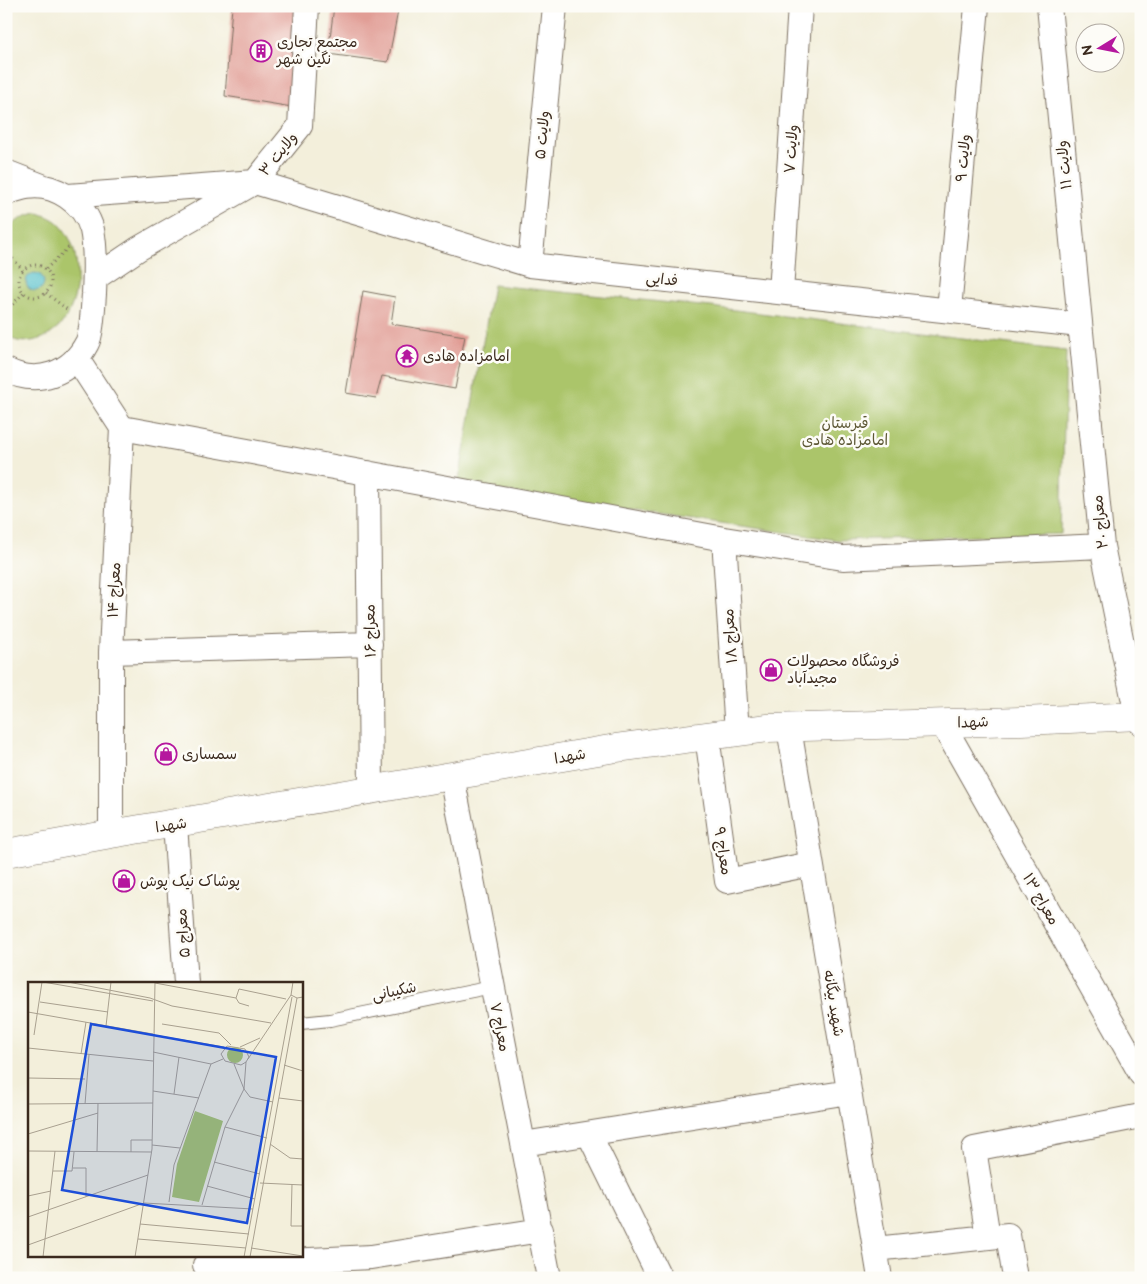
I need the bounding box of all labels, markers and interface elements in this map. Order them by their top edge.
north arrow [1074,22,1124,72]
place label: مجتمع تجاری نگین شهر [275,33,357,69]
building icon: مجتمع تجاری نگین شهر [249,39,273,63]
text: N [1078,44,1097,57]
street label: ولایت ۵ [531,110,554,160]
street label: ولایت ۷ [780,124,803,174]
street label: ولایت ۳ [255,129,302,180]
street label: ولایت ۹ [952,133,975,183]
street label: ولایت ۱۱ [1052,139,1077,191]
street label: فدایی [645,268,679,291]
temple icon: امامزاده هادی [395,344,419,368]
place label: امامزاده هادی [423,347,510,366]
park label: قبرستان امامزاده هادی [802,414,888,450]
street label: معراج ۲۰ [1088,494,1113,550]
street label: معراج ۱۴ [104,562,125,618]
street label: معراج ۱۶ [361,604,380,658]
street label: معراج ۱۸ [719,608,742,664]
place label: فروشگاه محصولات مجیدآباد [787,652,900,688]
shop icon: فروشگاه محصولات مجیدآباد [759,658,783,682]
street label: شهدا [957,712,989,733]
shop icon: سمساری [154,742,178,766]
street label: شهدا [553,744,587,769]
place label: سمساری [182,745,237,764]
street label: شهدا [154,814,188,837]
street label: معراج ۹ [709,826,736,877]
shop icon: پوشاک نیک پوش [112,869,136,893]
street label: معراج ۱۳ [1018,870,1063,929]
place label: پوشاک نیک پوش [140,872,240,891]
street label: معراج ۵ [172,908,195,958]
street label: شهید بیگانه [819,968,848,1038]
street label: شکیبانی [370,978,418,1005]
inset map [28,982,302,1256]
street label: معراج ۷ [485,1001,514,1053]

